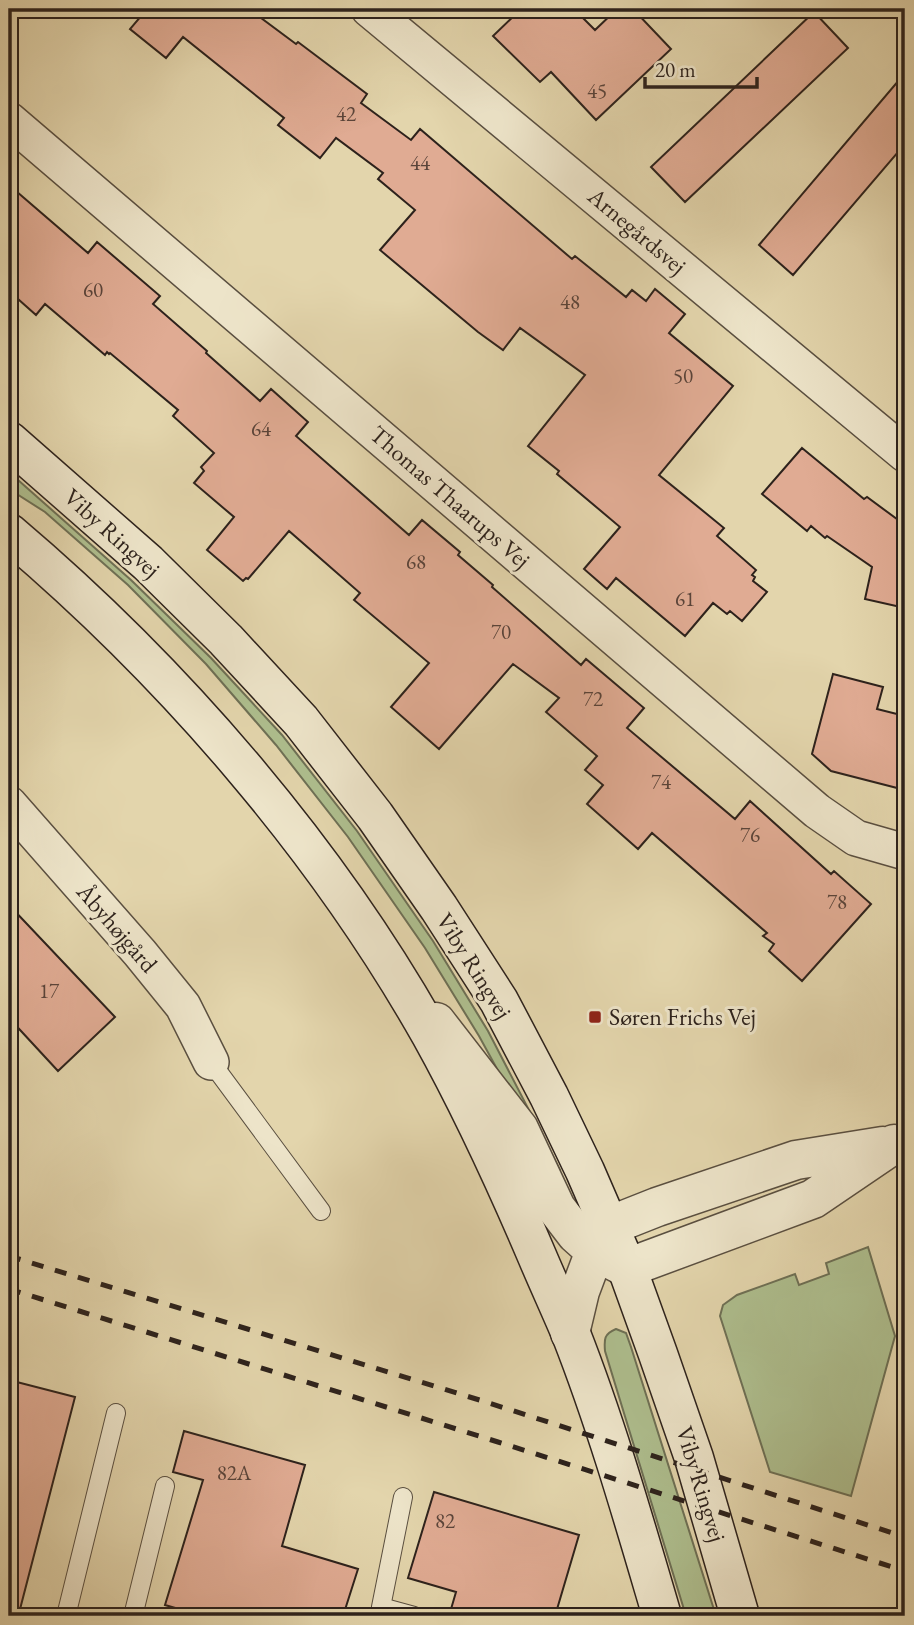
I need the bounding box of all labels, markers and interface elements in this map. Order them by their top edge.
scale bar [645,46,757,90]
text: 20 m [655,56,696,83]
house number: 45 [587,77,607,104]
house number: 42 [336,100,356,127]
house number: 44 [410,149,431,176]
street label: Arnegårdsvej [581,180,693,281]
house number: 60 [83,276,103,303]
house number: 48 [560,288,580,315]
house number: 50 [673,362,693,389]
house number: 64 [251,415,272,442]
street label: Thomas Thaarups Vej [364,418,537,575]
street label: Viby Ringvej [58,481,167,584]
house number: 68 [406,548,426,575]
house number: 61 [675,585,695,612]
house number: 70 [491,618,511,645]
house number: 72 [583,685,603,712]
house number: 74 [651,768,672,795]
house number: 76 [740,821,760,848]
street label: Åbyhøjgård [69,876,165,979]
house number: 78 [827,888,847,915]
street label: Viby Ringvej [430,907,519,1025]
house number: 17 [39,977,60,1004]
place label: Søren Frichs Vej [609,1001,756,1032]
marker: Søren Frichs Vej [587,1009,603,1025]
street label: Viby Ringvej [669,1422,734,1545]
house number: 82A [217,1459,252,1486]
house number: 82 [435,1507,455,1534]

